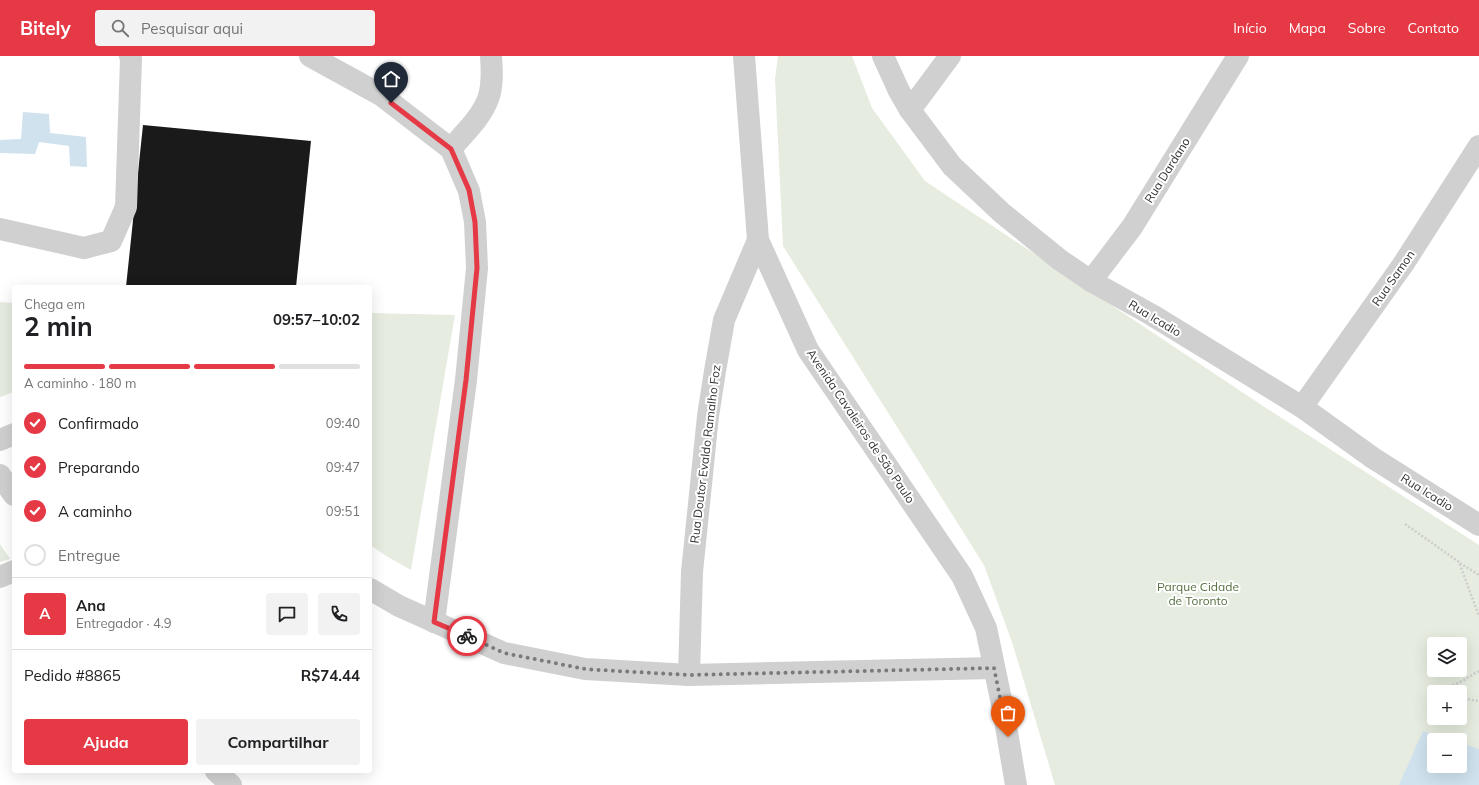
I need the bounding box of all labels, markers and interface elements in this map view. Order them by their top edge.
search box [95,10,375,46]
text: Bitely [20,16,71,40]
icon: search [109,17,131,39]
text: Pesquisar aqui [141,19,243,38]
text: Início [1233,19,1267,37]
text: Mapa [1289,19,1326,37]
text: Sobre [1348,19,1386,37]
text: Contato [1408,19,1459,37]
pin [374,62,408,103]
icon: home [380,68,402,90]
street label: Rua Dardano [1141,134,1193,205]
street label: Rua Samon [1368,247,1418,309]
text: Chega em [24,296,85,312]
street label: Rua Icadio [1126,296,1184,340]
text: 2 min [24,310,93,343]
text: 09:57–10:02 [273,310,360,329]
street label: Avenida Cavaleiros de São Paulo [804,346,918,506]
street label: Rua Doutor Evaldo Ramalho Foz [687,364,723,544]
text: A caminho · 180 m [24,375,136,391]
icon: check [24,412,46,434]
text: Confirmado [58,414,139,433]
text: 09:40 [326,415,360,431]
icon: check [24,456,46,478]
text: Preparando [58,458,140,477]
text: 09:47 [326,459,360,475]
street label: Rua Icadio [1398,470,1456,514]
icon: check [24,500,46,522]
text: A caminho [58,502,132,521]
text: 09:51 [326,503,360,519]
text: Entregue [58,546,120,565]
park label: Parque Cidade de Toronto [1157,579,1239,608]
button: chat [266,593,308,635]
button: phone [318,593,360,635]
text: Ana [76,596,106,615]
text: A [39,604,51,623]
text: Entregador · 4.9 [76,615,171,631]
courier [447,616,487,656]
icon: bike [456,625,478,647]
map controls [1427,637,1467,773]
button: layers [1427,637,1467,677]
text: Pedido #8865 [24,666,121,685]
text: R$74.44 [301,666,360,685]
button: + [1427,685,1467,725]
pin [991,696,1025,737]
icon: bag [997,702,1019,724]
button: Ajuda [24,719,188,765]
button: Compartilhar [196,719,360,765]
button: − [1427,733,1467,773]

